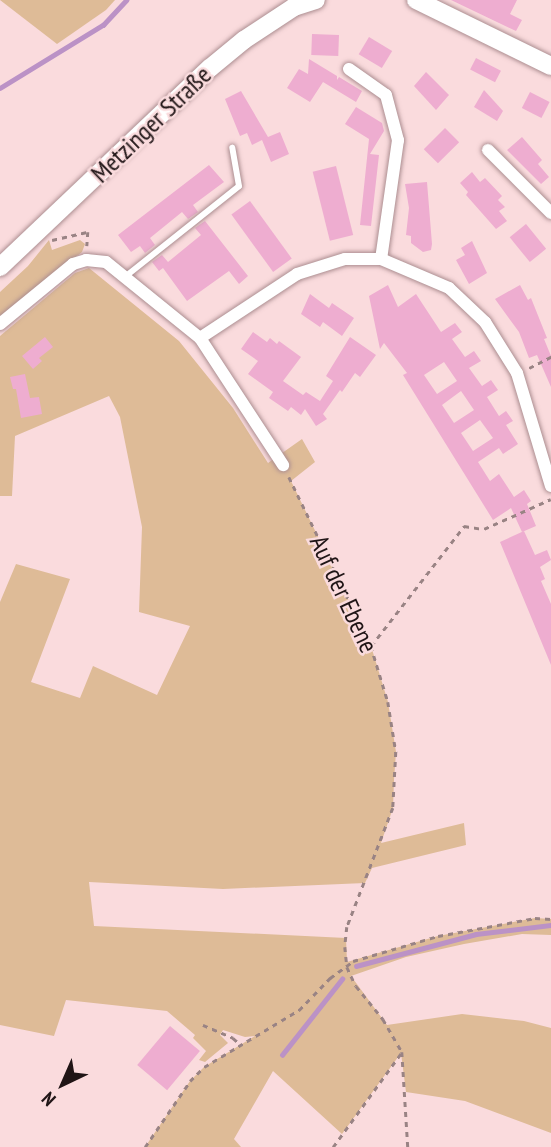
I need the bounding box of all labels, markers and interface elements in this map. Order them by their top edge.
street label: Metzinger Straße [85,59,217,189]
street label: Auf der Ebene [303,530,385,658]
north arrow [28,1049,98,1119]
text: N [36,1087,60,1111]

